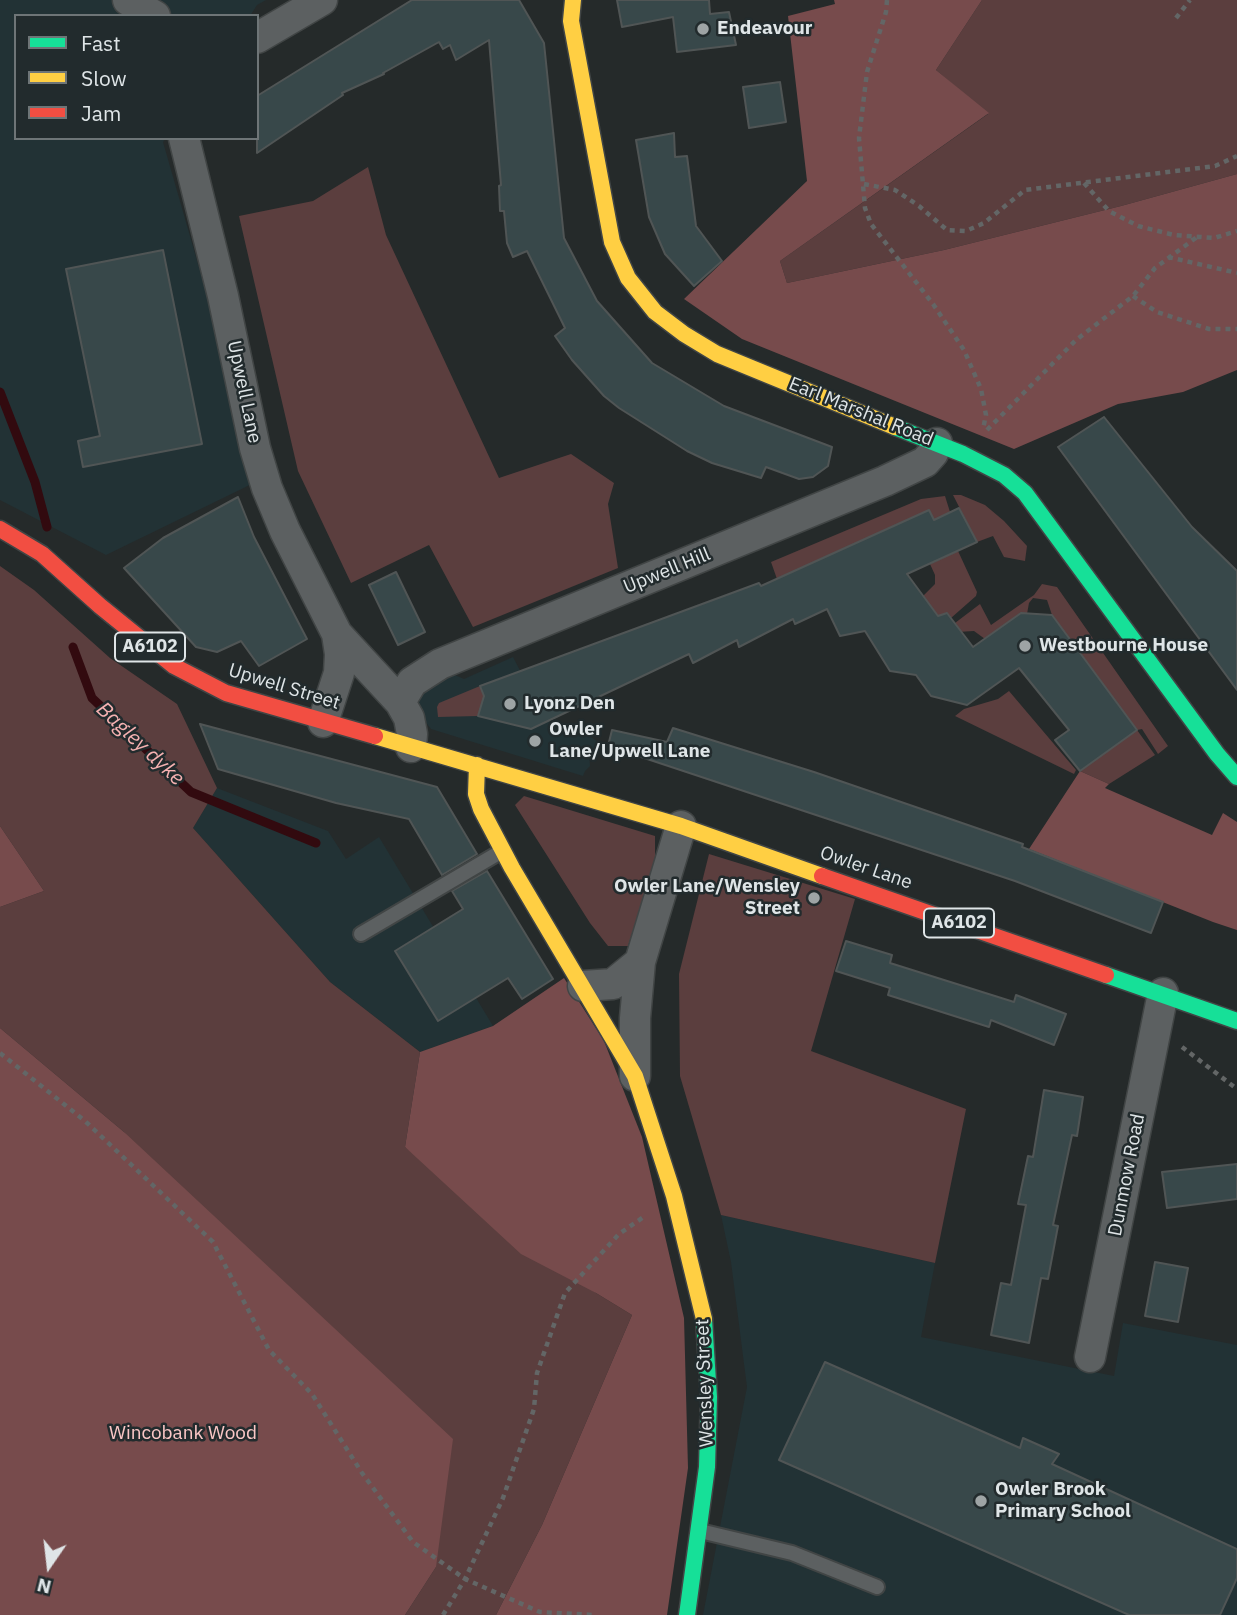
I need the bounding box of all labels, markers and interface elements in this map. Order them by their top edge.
legend [14,14,259,140]
place label: Endeavour [717,18,812,40]
marker: Endeavour [695,21,711,37]
text: Fast [81,29,121,57]
text: Slow [81,64,127,92]
text: Jam [81,99,121,127]
street label: Upwell Lane [222,339,266,445]
street label: Earl Marshal Road [785,373,937,451]
street label: Upwell Hill [620,543,714,599]
road number: A6102 [115,632,185,662]
place label: Westbourne House [1039,635,1208,657]
marker: Westbourne House [1017,638,1033,654]
street label: Upwell Street [225,659,343,715]
place label: Lyonz Den [524,693,615,715]
marker: Lyonz Den [502,696,518,712]
water label: Bagley dyke [91,697,189,791]
place label: Owler Lane/Upwell Lane [549,719,711,763]
marker: Owler Lane/Upwell Lane [527,733,543,749]
street label: Owler Lane [817,842,915,894]
place label: Owler Lane/Wensley Street [614,876,800,920]
marker: Owler Lane/Wensley Street [806,890,822,906]
road number: A6102 [924,908,994,938]
street label: Dunmow Road [1104,1112,1150,1238]
street label: Wensley Street [691,1318,719,1448]
park label: Wincobank Wood [109,1423,257,1445]
place label: Owler Brook Primary School [995,1479,1131,1523]
marker: Owler Brook Primary School [973,1493,989,1509]
north arrow [14,1531,84,1601]
text: N [34,1573,54,1600]

